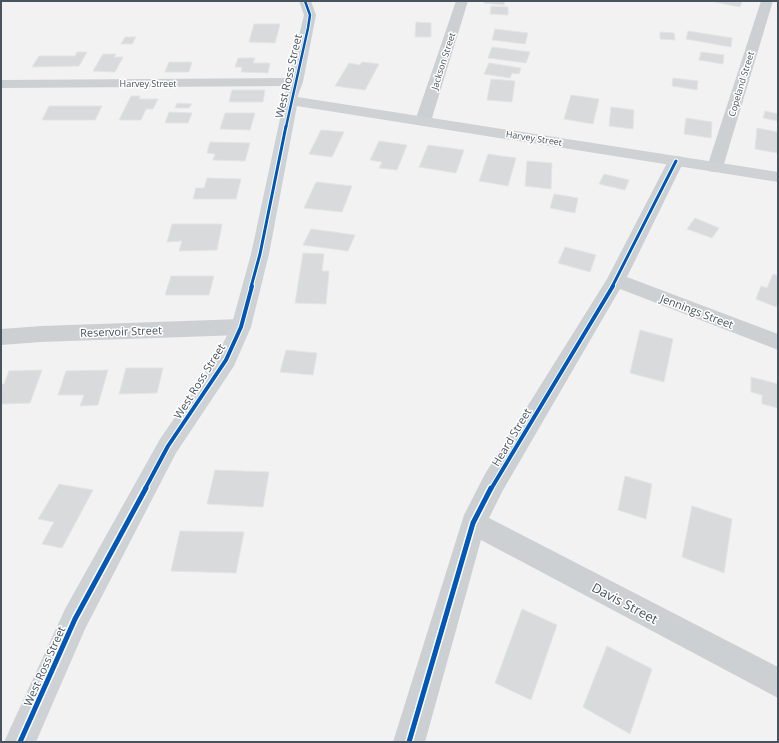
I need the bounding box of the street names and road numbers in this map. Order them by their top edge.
street label: Jackson Street [427,31,458,92]
street label: West Ross Street [271,32,305,120]
street label: Copeland Street [725,50,757,118]
street label: Harvey Street [120,77,176,90]
street label: Harvey Street [505,127,563,149]
street label: Jennings Street [657,290,736,332]
street label: Reservoir Street [80,322,162,340]
street label: West Ross Street [170,341,228,421]
street label: Heard Street [488,405,534,469]
street label: Davis Street [589,578,661,628]
street label: West Ross Street [20,624,68,708]

